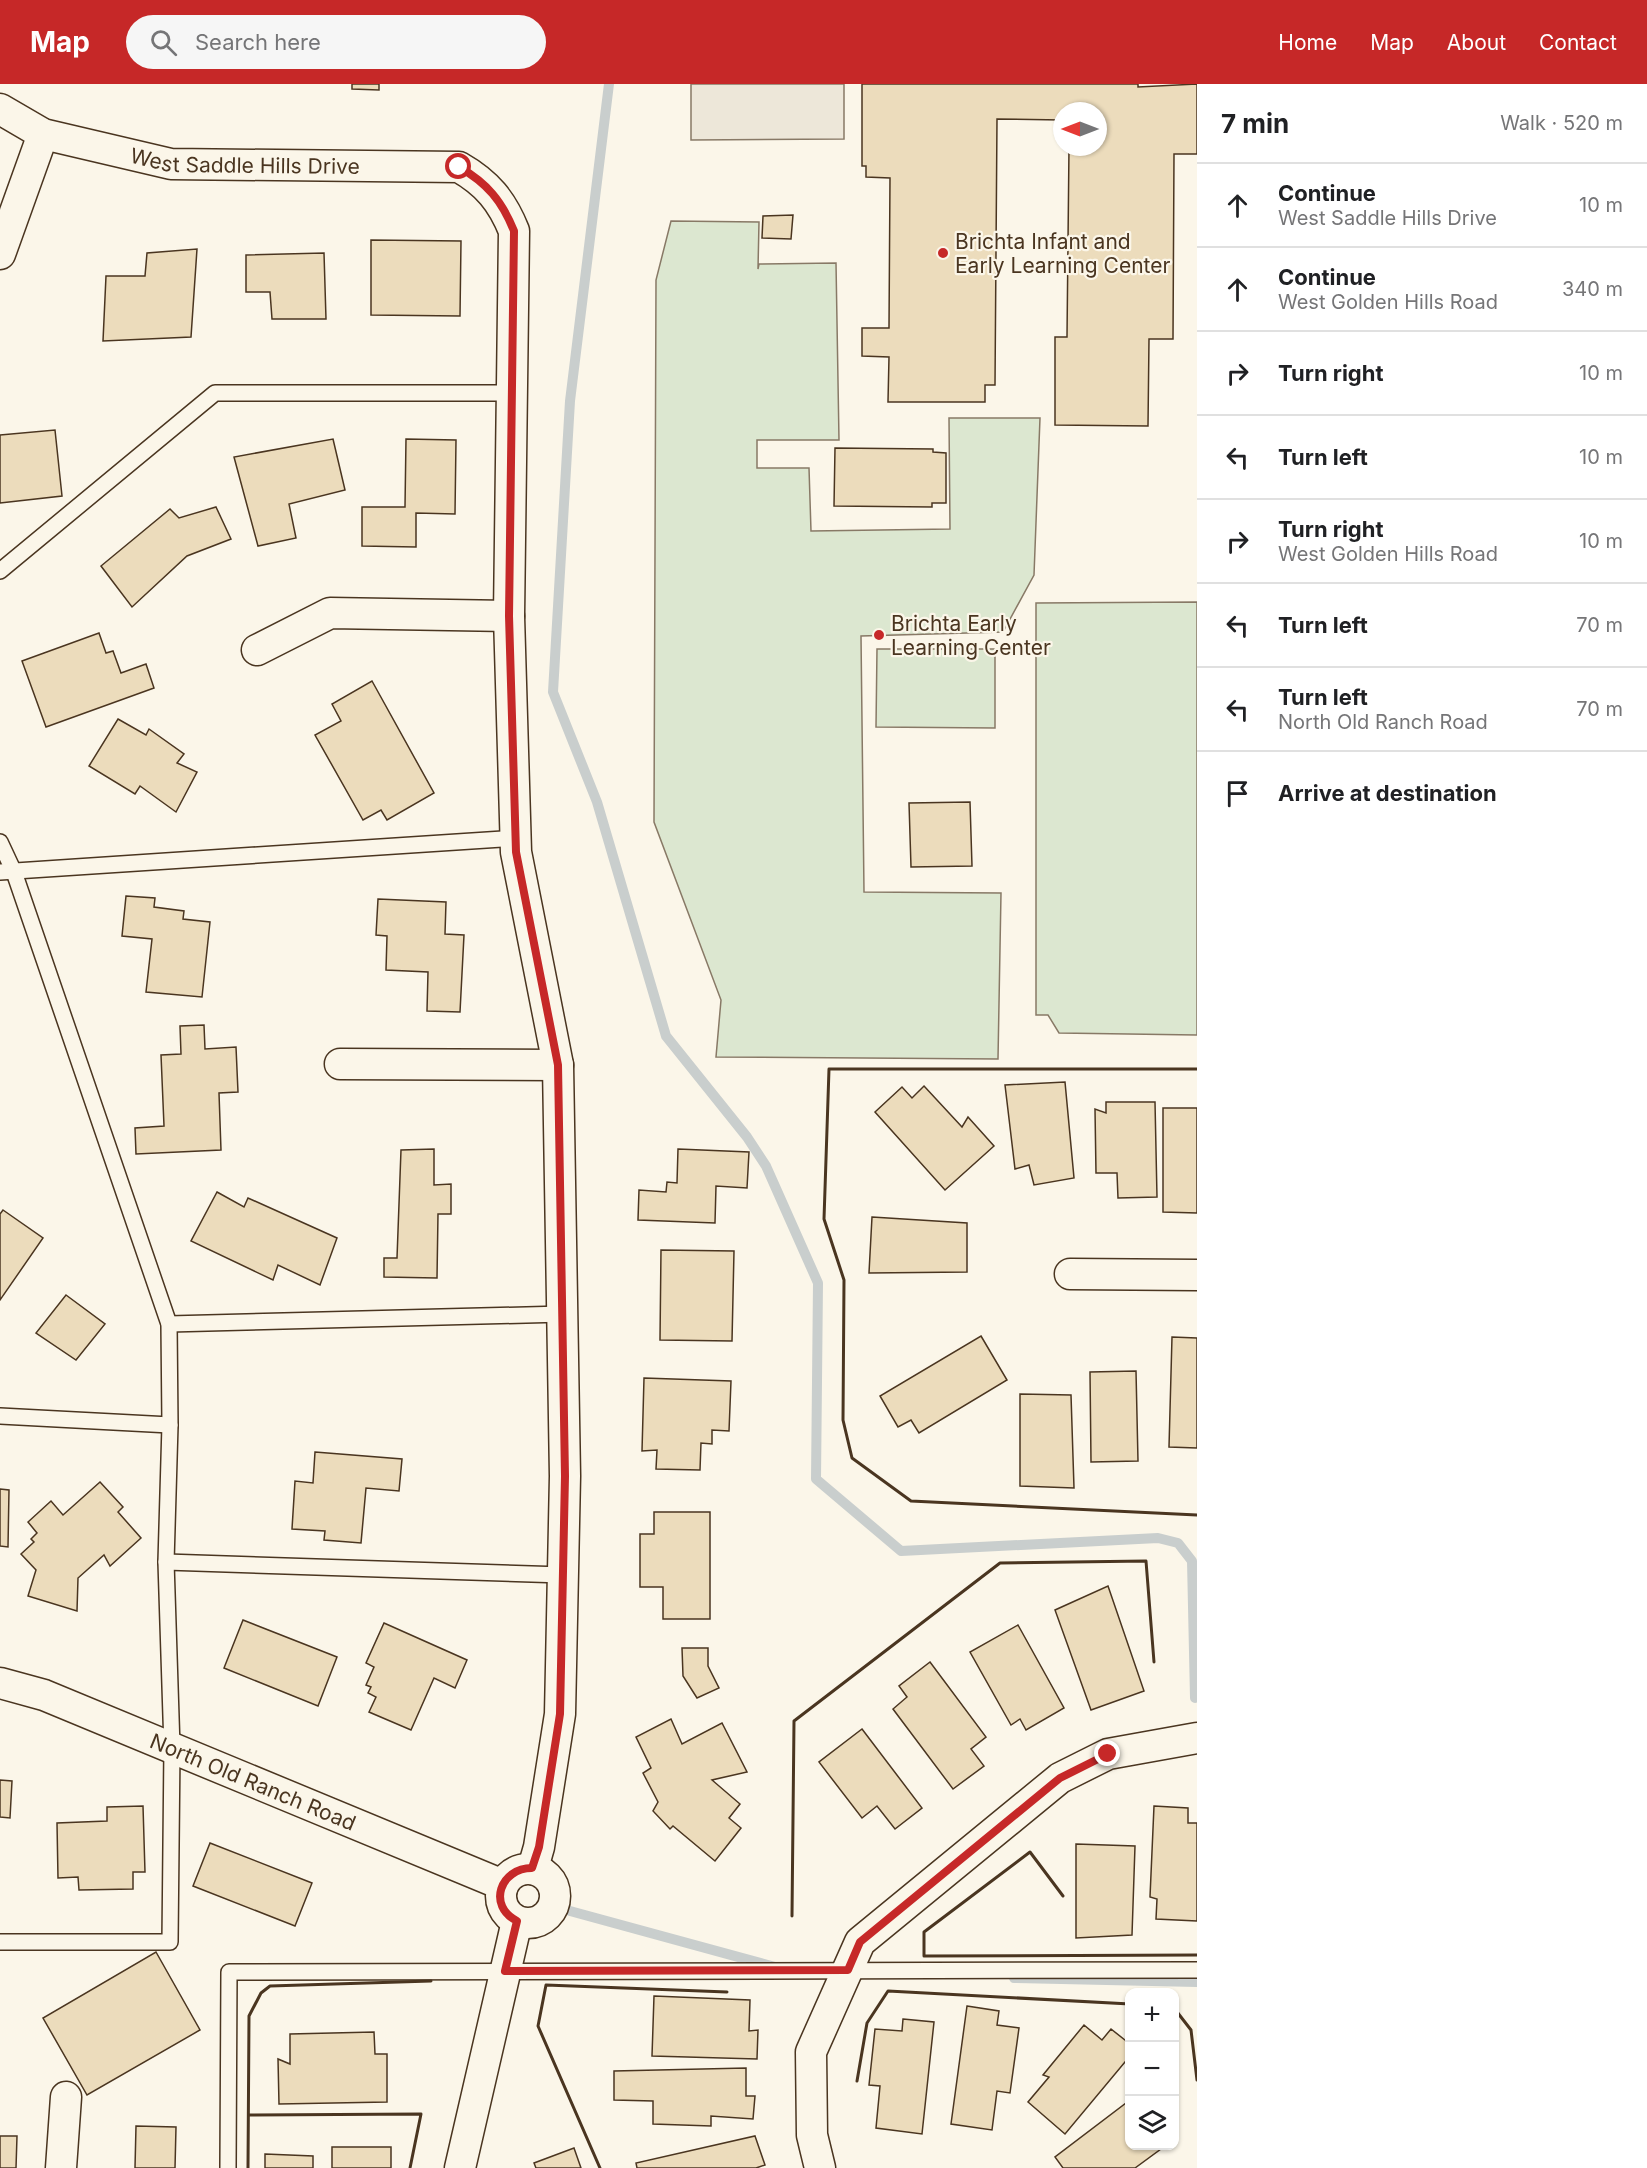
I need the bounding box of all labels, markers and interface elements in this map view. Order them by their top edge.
search box [126,15,546,69]
text: Map [30,25,90,59]
icon: search [147,26,180,59]
text: Search here [195,29,321,55]
text: Home [1278,30,1337,55]
text: Map [1370,30,1414,55]
text: About [1447,30,1506,55]
text: Contact [1539,30,1617,55]
north arrow [1053,102,1107,156]
text: 7 min [1221,108,1289,139]
text: Walk · 520 m [1500,111,1623,135]
street label: West Saddle Hills Drive [128,142,360,178]
route start [445,153,471,179]
text: Continue [1278,180,1376,206]
icon: ahead [1221,189,1254,222]
text: 10 m [1579,193,1623,217]
text: West Saddle Hills Drive [1278,206,1497,230]
place label: Brichta Infant and Early Learning Center [955,229,1170,278]
marker: Brichta Infant and Early Learning Center [936,246,950,260]
text: Continue [1278,264,1376,290]
icon: ahead [1221,273,1254,306]
text: 340 m [1562,277,1623,301]
text: West Golden Hills Road [1278,290,1498,314]
icon: right [1221,357,1254,390]
text: Turn right [1278,360,1384,386]
text: 10 m [1579,361,1623,385]
icon: left [1221,441,1254,474]
text: Turn left [1278,444,1368,470]
text: 10 m [1579,445,1623,469]
text: Turn right [1278,516,1384,542]
icon: right [1221,525,1254,558]
text: 10 m [1579,529,1623,553]
text: West Golden Hills Road [1278,542,1498,566]
icon: left [1221,609,1254,642]
place label: Brichta Early Learning Center [891,611,1051,660]
text: Turn left [1278,612,1368,638]
text: 70 m [1576,613,1623,637]
marker: Brichta Early Learning Center [872,628,886,642]
text: Turn left [1278,684,1368,710]
icon: left [1221,693,1254,726]
text: 70 m [1576,697,1623,721]
text: North Old Ranch Road [1278,710,1488,734]
icon: arrive [1221,777,1254,810]
text: Arrive at destination [1278,780,1497,806]
street label: North Old Ranch Road [147,1728,360,1835]
route end [1094,1740,1120,1766]
map controls [1125,1988,1179,2150]
button: + [1125,1988,1179,2042]
button: − [1125,2042,1179,2096]
button: layers [1125,2096,1179,2150]

